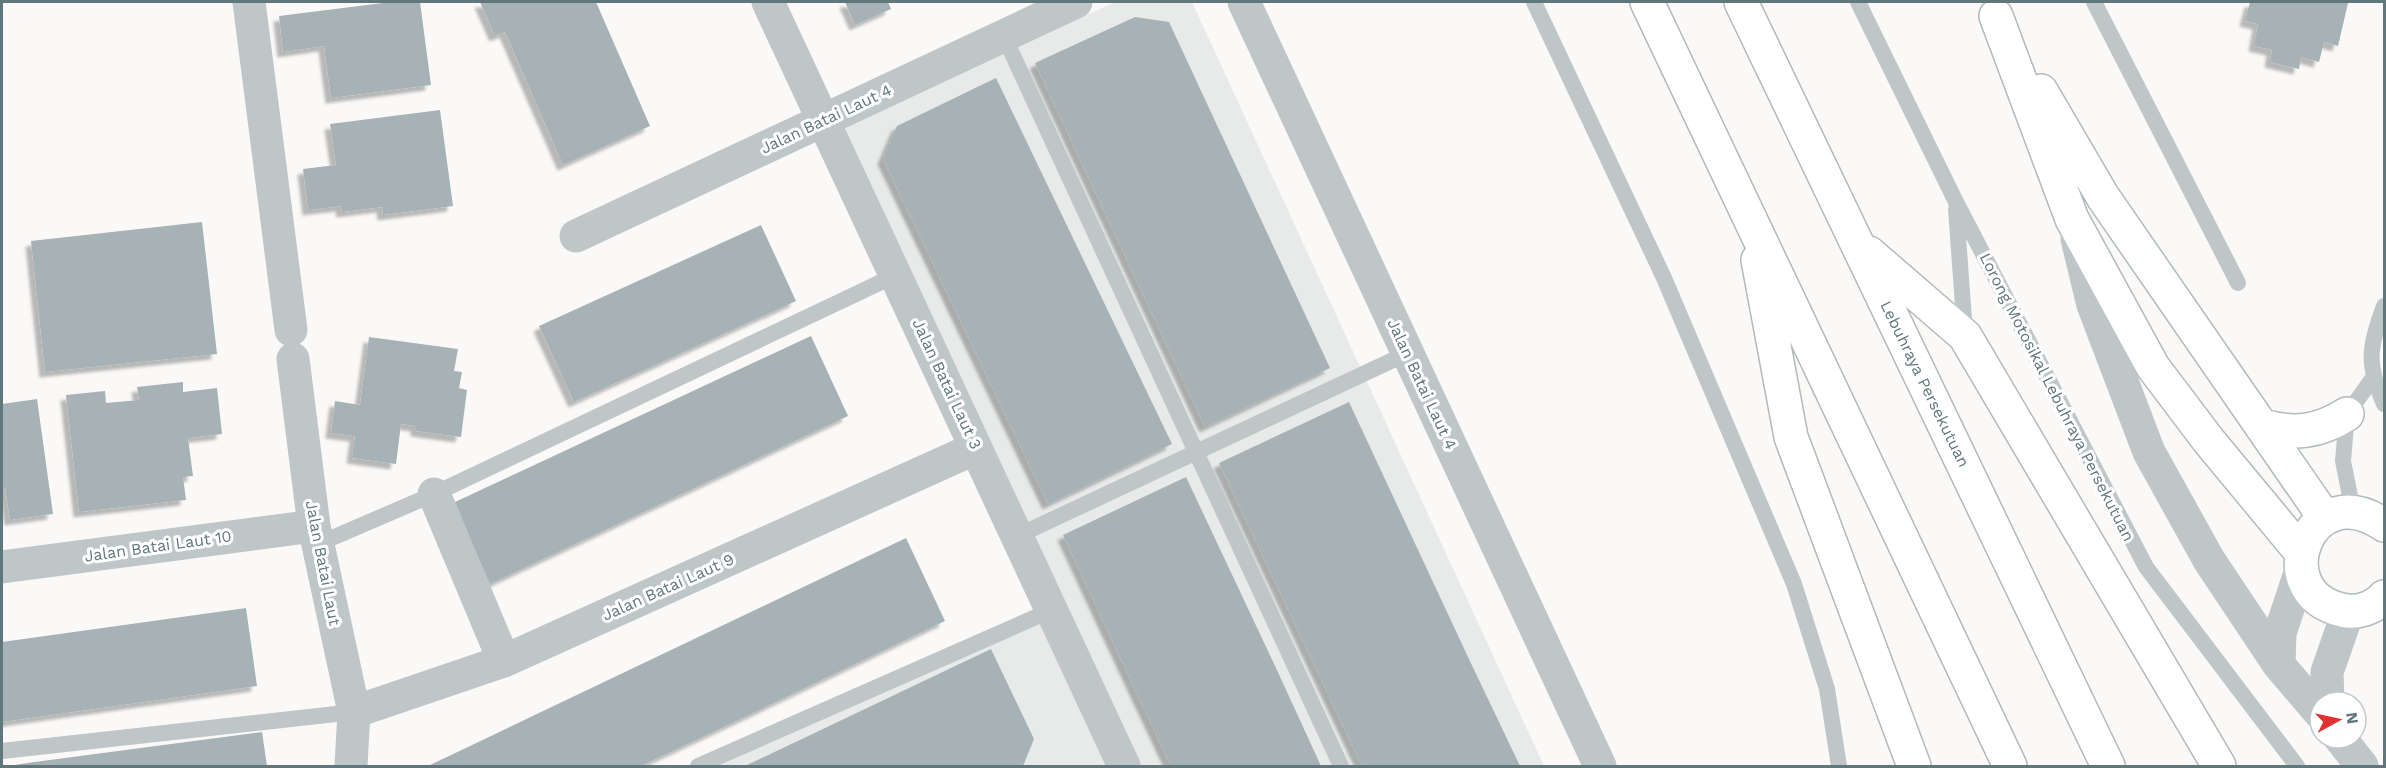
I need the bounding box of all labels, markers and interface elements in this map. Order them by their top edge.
street label: Jalan Batai Laut 4 [758,80,895,158]
street label: Lorong Motosikal Lebuhraya Persekutuan [1976,250,2138,544]
street label: Lebuhraya Persekutuan [1876,298,1974,470]
street label: Jalan Batai Laut 3 [908,316,986,452]
street label: Jalan Batai Laut 4 [1383,316,1461,453]
street label: Jalan Batai Laut [302,499,344,627]
street label: Jalan Batai Laut 10 [83,526,233,566]
street label: Jalan Batai Laut 9 [599,549,737,625]
north arrow [2308,690,2368,750]
text: N [2342,711,2363,725]

